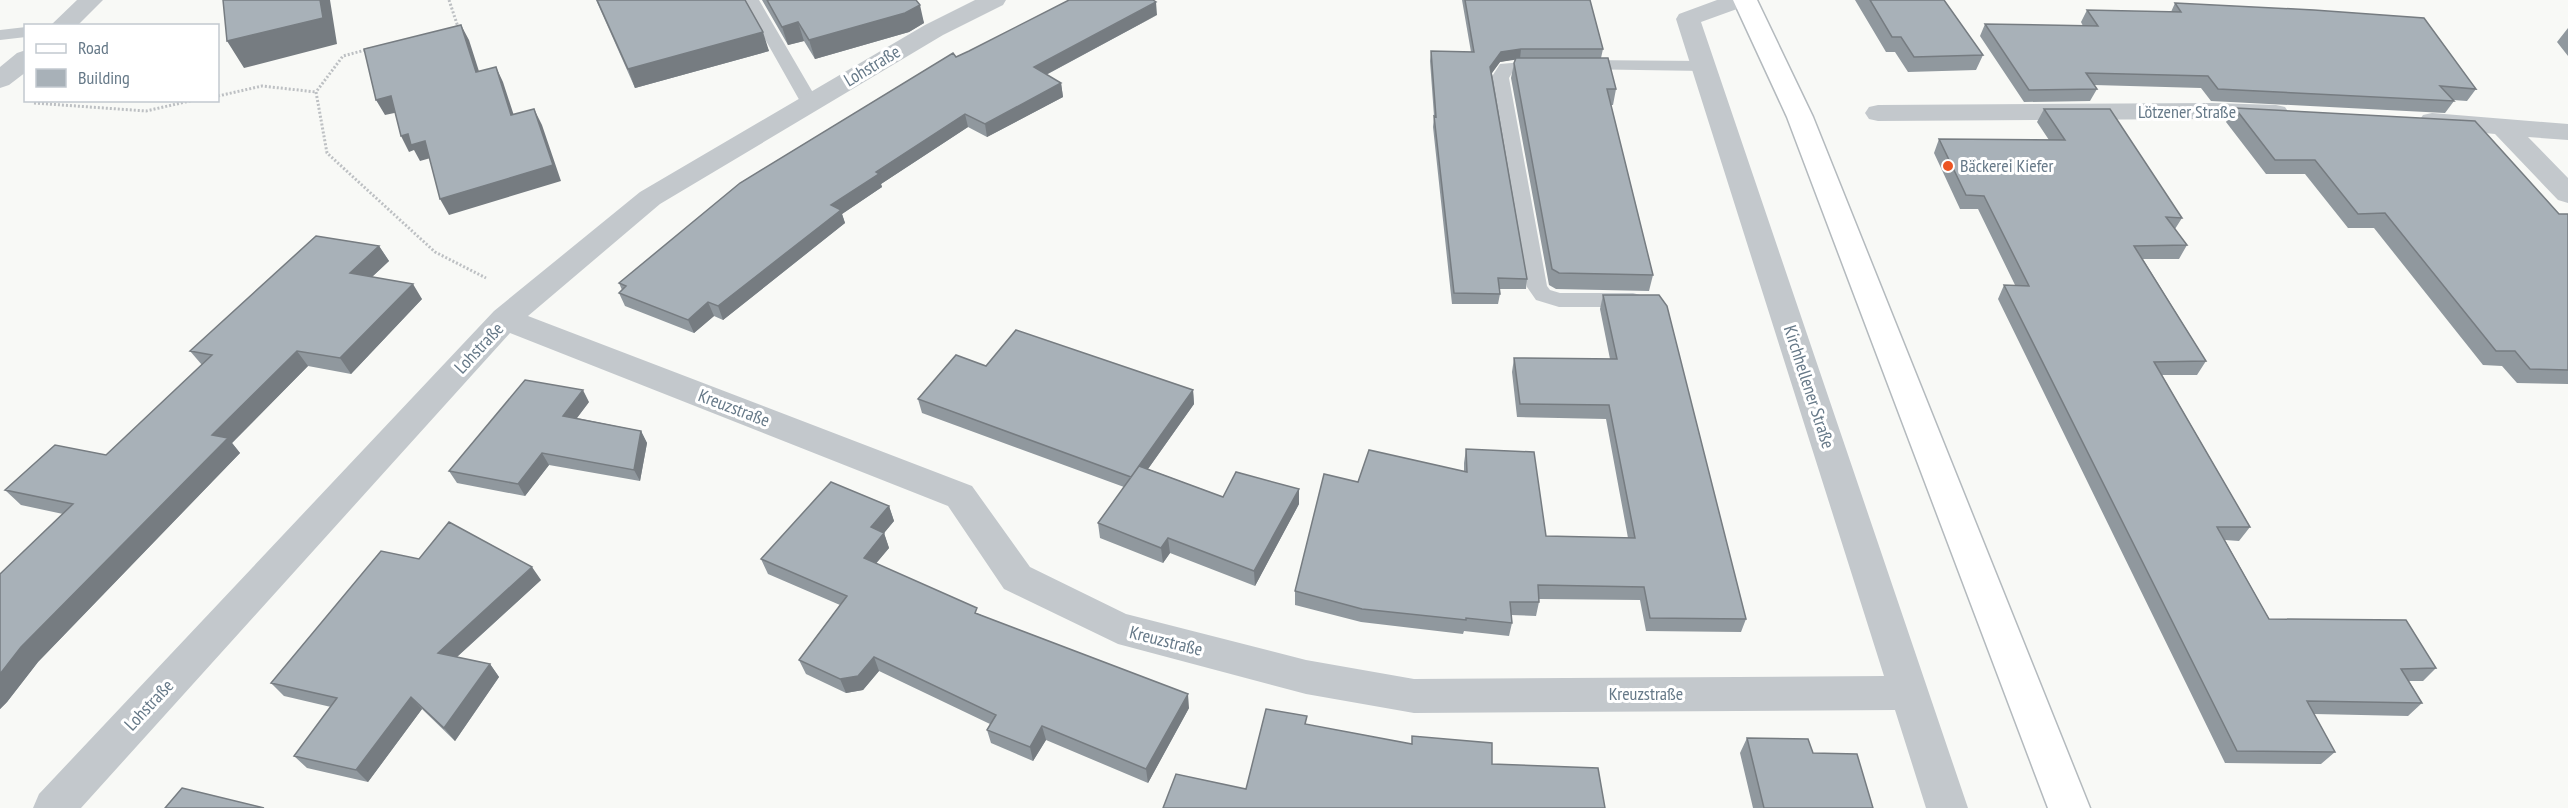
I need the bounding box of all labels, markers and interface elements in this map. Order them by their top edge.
legend [24,24,219,102]
text: Road [78,36,109,59]
street label: Lohstraße [839,40,904,91]
text: Building [78,66,130,89]
street label: Lötzener Straße [2138,100,2236,123]
place label: Bäckerei Kiefer [1960,154,2054,177]
marker: Bäckerei Kiefer [1941,159,1955,173]
street label: Lohstraße [449,317,508,378]
street label: Kirchhellener Straße [1779,322,1840,451]
street label: Kreuzstraße [695,383,773,432]
street label: Kreuzstraße [1127,620,1205,661]
street label: Lohstraße [119,674,178,735]
street label: Kreuzstraße [1609,682,1683,705]

